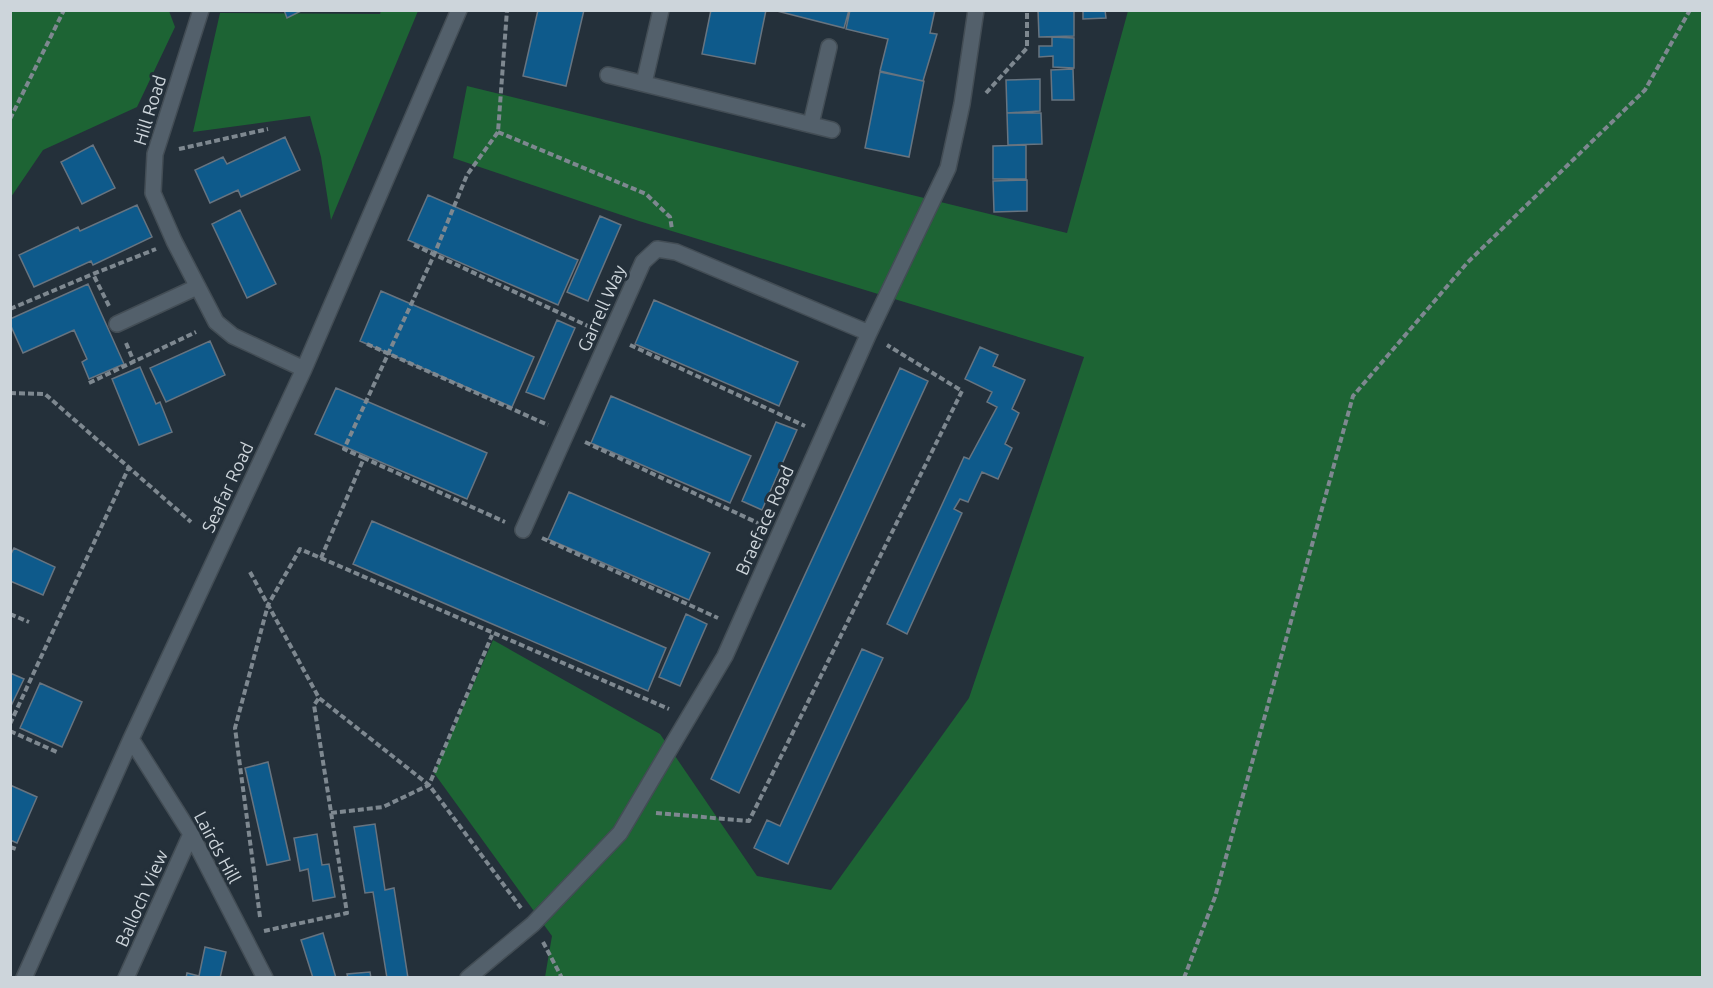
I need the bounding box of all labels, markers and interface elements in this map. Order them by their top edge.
street label: Hill Road [129,73,169,147]
street label: Garrell Way [573,261,629,354]
street label: Seafar Road [197,439,257,535]
street label: Braeface Road [731,462,797,578]
street label: Lairds Hill [191,808,245,887]
street label: Balloch View [111,847,171,949]

